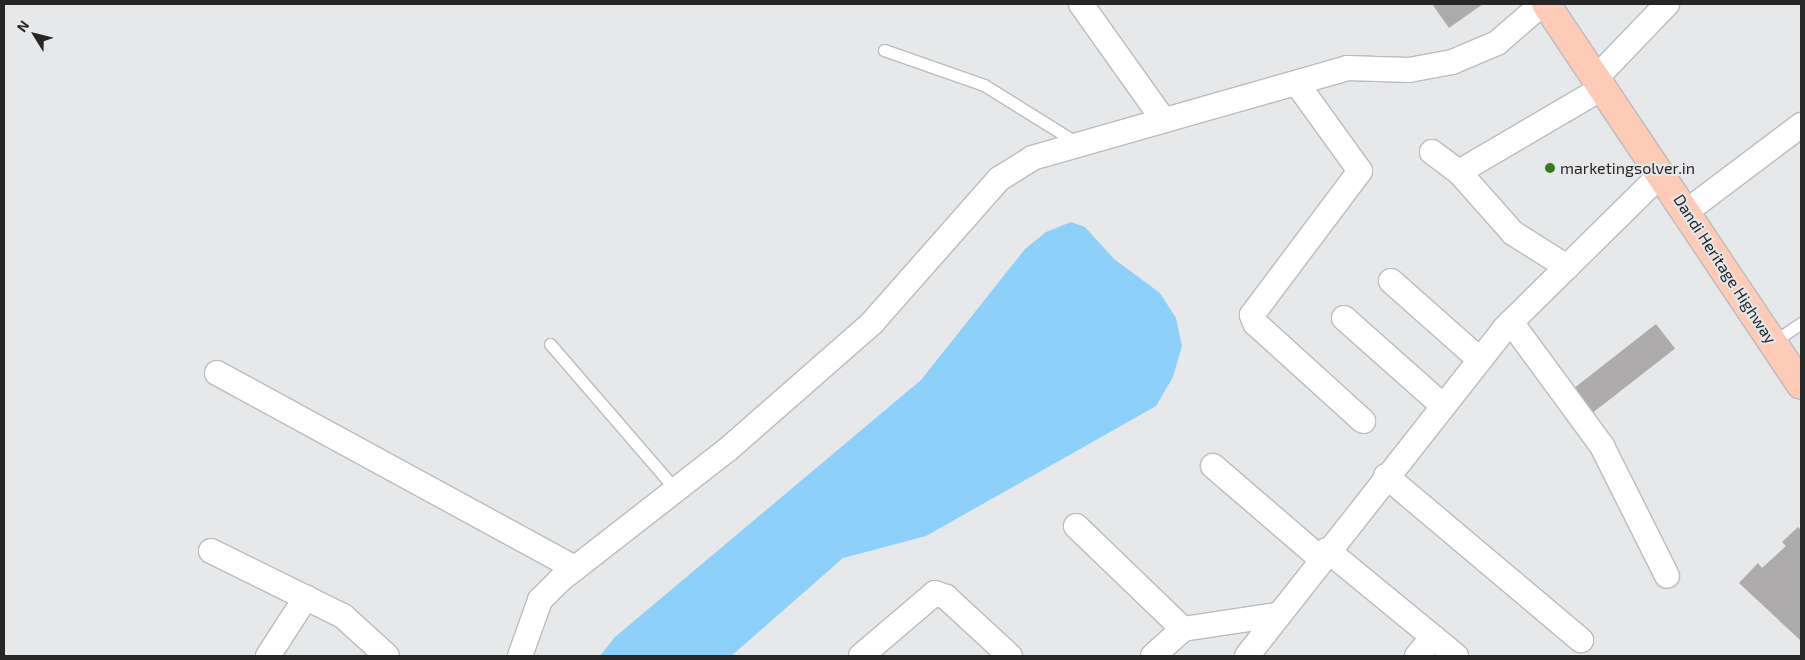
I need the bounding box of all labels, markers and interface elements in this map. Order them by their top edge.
north arrow [10,10,60,60]
text: N [13,17,32,35]
place label: marketingsolver.in [1560,158,1695,178]
marker: marketingsolver.in [1544,162,1556,174]
street label: Dandi Heritage Highway [1669,191,1781,347]

